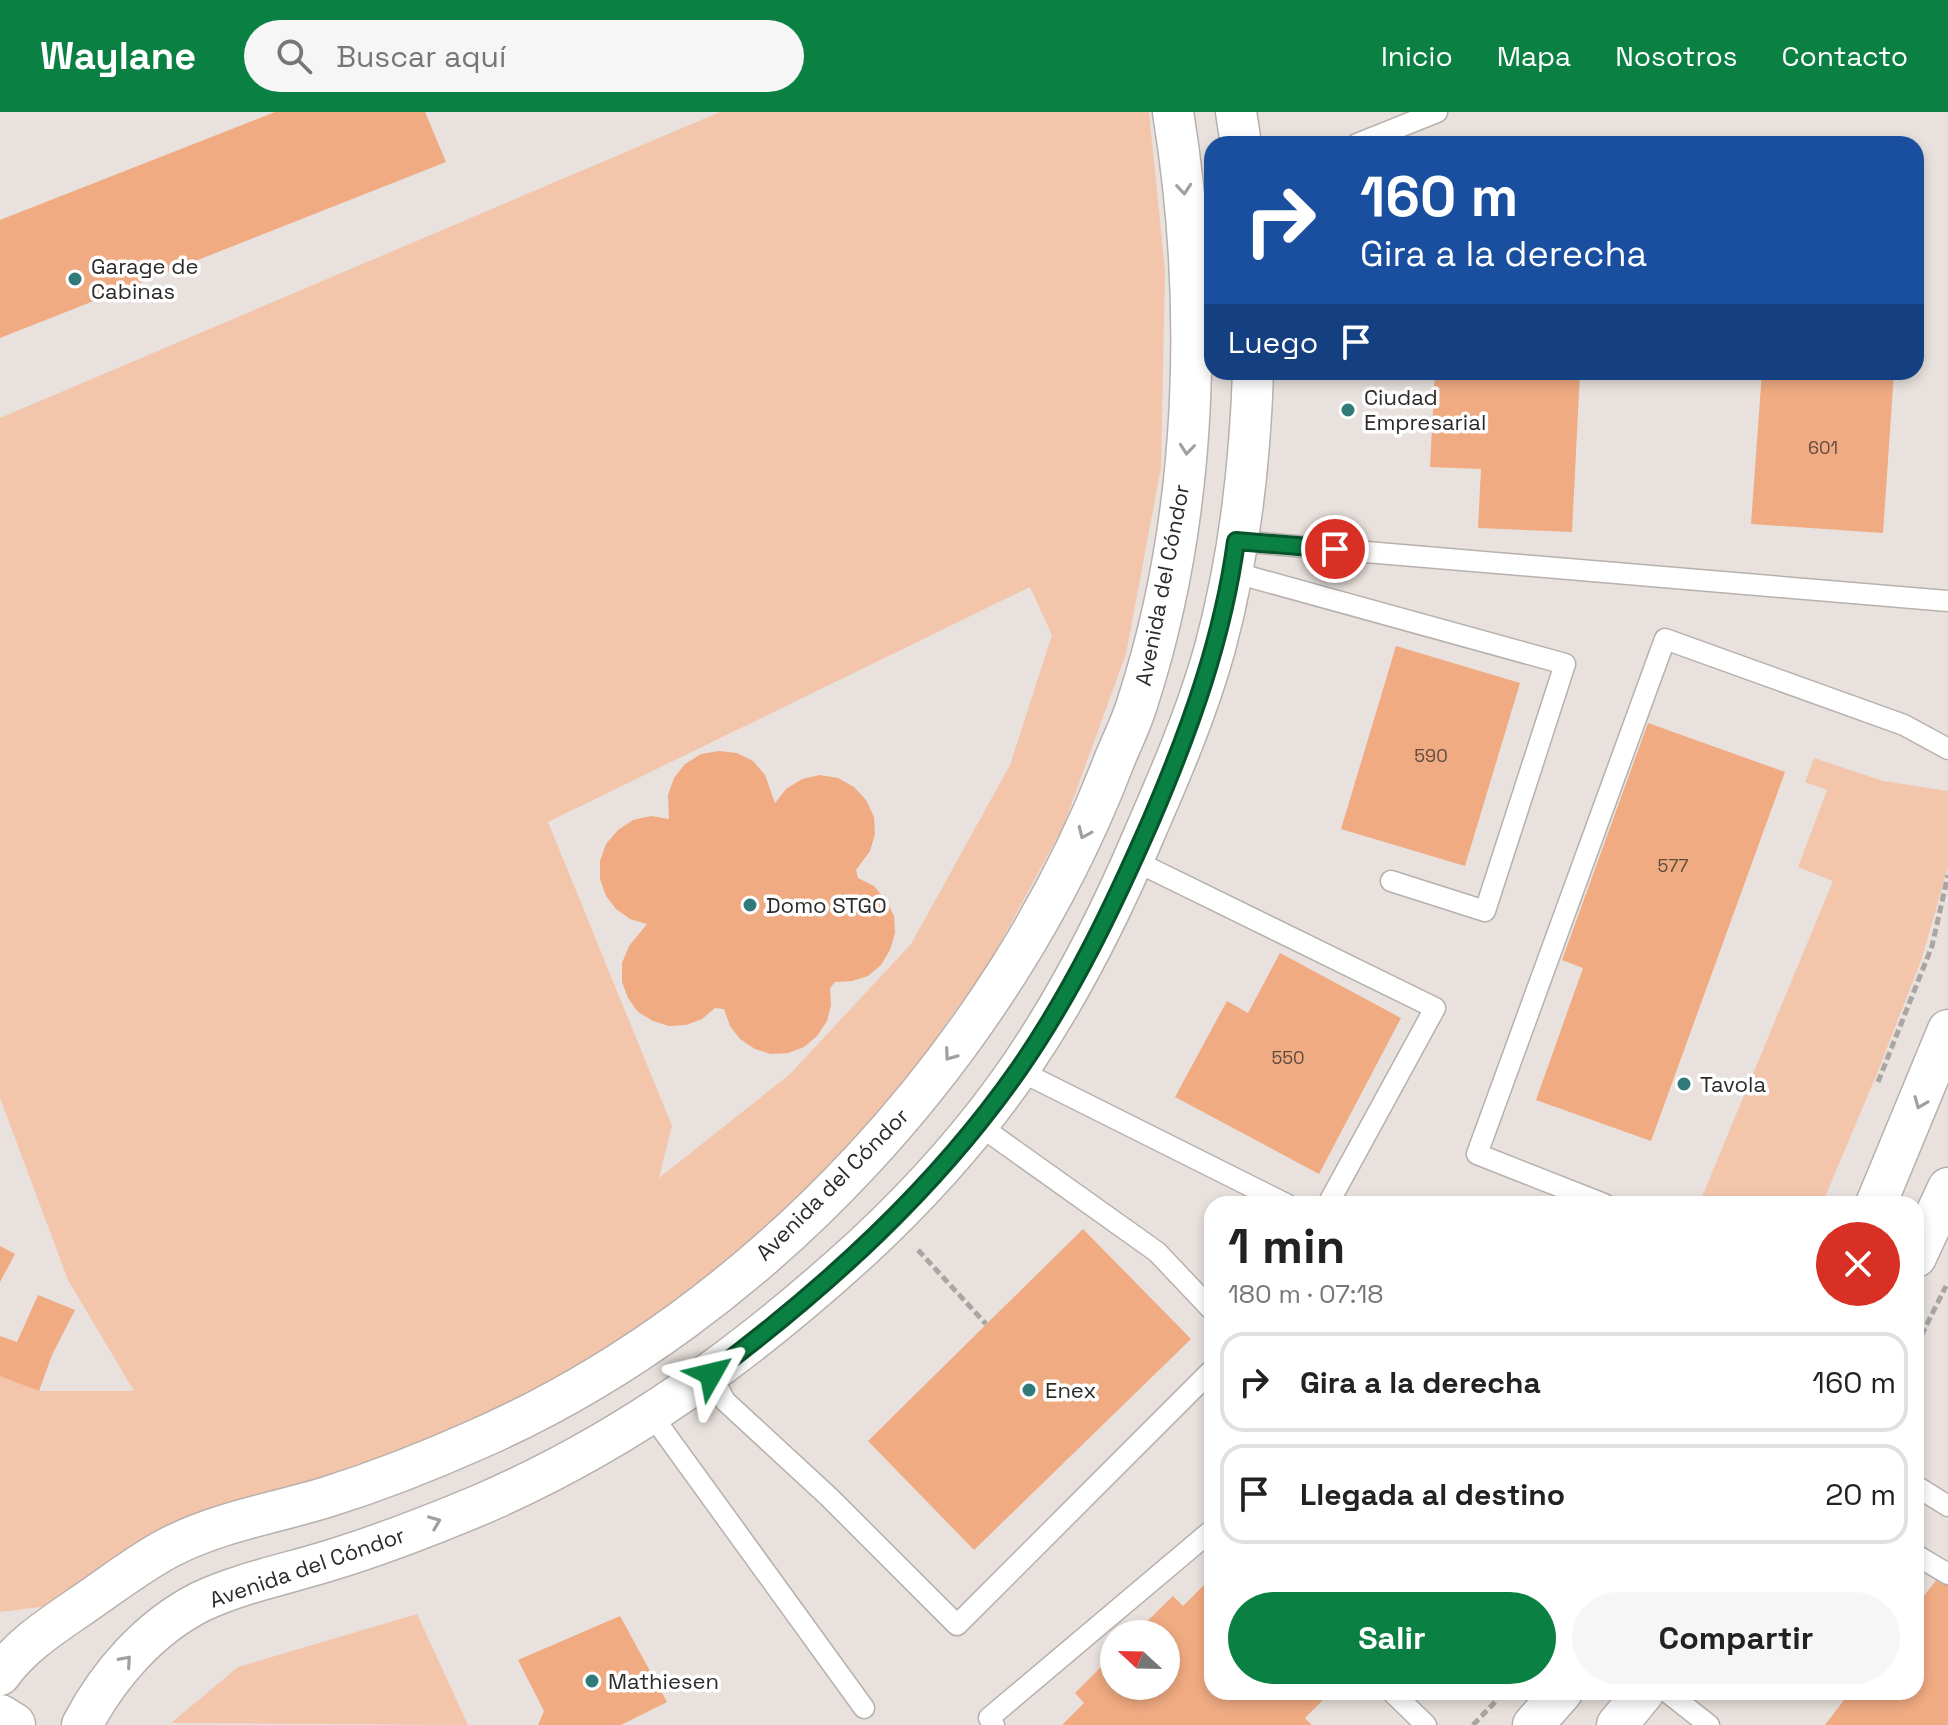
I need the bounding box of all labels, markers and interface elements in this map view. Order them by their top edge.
search box [244,20,804,92]
text: Waylane [40,32,196,80]
icon: search [272,34,316,78]
text: Buscar aquí [336,37,506,76]
text: Inicio [1381,38,1453,74]
text: Mapa [1497,38,1571,74]
text: Nosotros [1615,38,1738,74]
text: Contacto [1782,38,1908,74]
text: 160 m [1360,161,1518,232]
icon: right [1228,168,1332,272]
one-way arrow [1175,183,1192,196]
text: Gira a la derecha [1360,231,1647,277]
place label: Garage de Cabinas [91,252,198,305]
marker: Garage de Cabinas [66,270,84,288]
icon: arrive [1334,320,1378,364]
text: Luego [1228,323,1318,362]
place label: Ciudad Empresarial [1364,383,1486,436]
marker: Ciudad Empresarial [1339,401,1357,419]
house number: 601 [1808,436,1838,459]
one-way arrow [1178,443,1195,456]
street label: Avenida del Cóndor [1129,482,1195,688]
pin [1301,515,1369,583]
icon: arrive [1313,527,1357,571]
house number: 590 [1414,744,1448,767]
one-way arrow [1078,825,1094,839]
house number: 577 [1658,854,1688,877]
place label: Domo STGO [766,891,887,919]
marker: Domo STGO [741,896,759,914]
house number: 550 [1271,1046,1305,1069]
one-way arrow [945,1047,960,1061]
place label: Tavola [1700,1070,1766,1098]
marker: Tavola [1675,1075,1693,1093]
one-way arrow [1913,1095,1929,1109]
street label: Avenida del Cóndor [750,1102,914,1266]
text: 1 min [1228,1216,1345,1277]
button: close [1816,1222,1900,1306]
text: 180 m · 07:18 [1228,1277,1384,1311]
position arrow [669,1332,753,1416]
icon: right [1232,1360,1276,1404]
text: Gira a la derecha [1300,1363,1541,1402]
text: 160 m [1812,1363,1896,1402]
place label: Enex [1045,1376,1096,1404]
marker: Enex [1020,1381,1038,1399]
icon: arrive [1232,1472,1276,1516]
text: Llegada al destino [1300,1475,1565,1514]
text: 20 m [1825,1475,1896,1514]
one-way arrow [427,1515,441,1532]
street label: Avenida del Cóndor [206,1520,408,1614]
button: Salir [1228,1592,1556,1684]
button: Compartir [1572,1592,1900,1684]
north arrow [1100,1620,1180,1700]
map controls [1100,1620,1180,1700]
one-way arrow [116,1656,131,1671]
place label: Mathiesen [608,1667,719,1695]
marker: Mathiesen [583,1672,601,1690]

